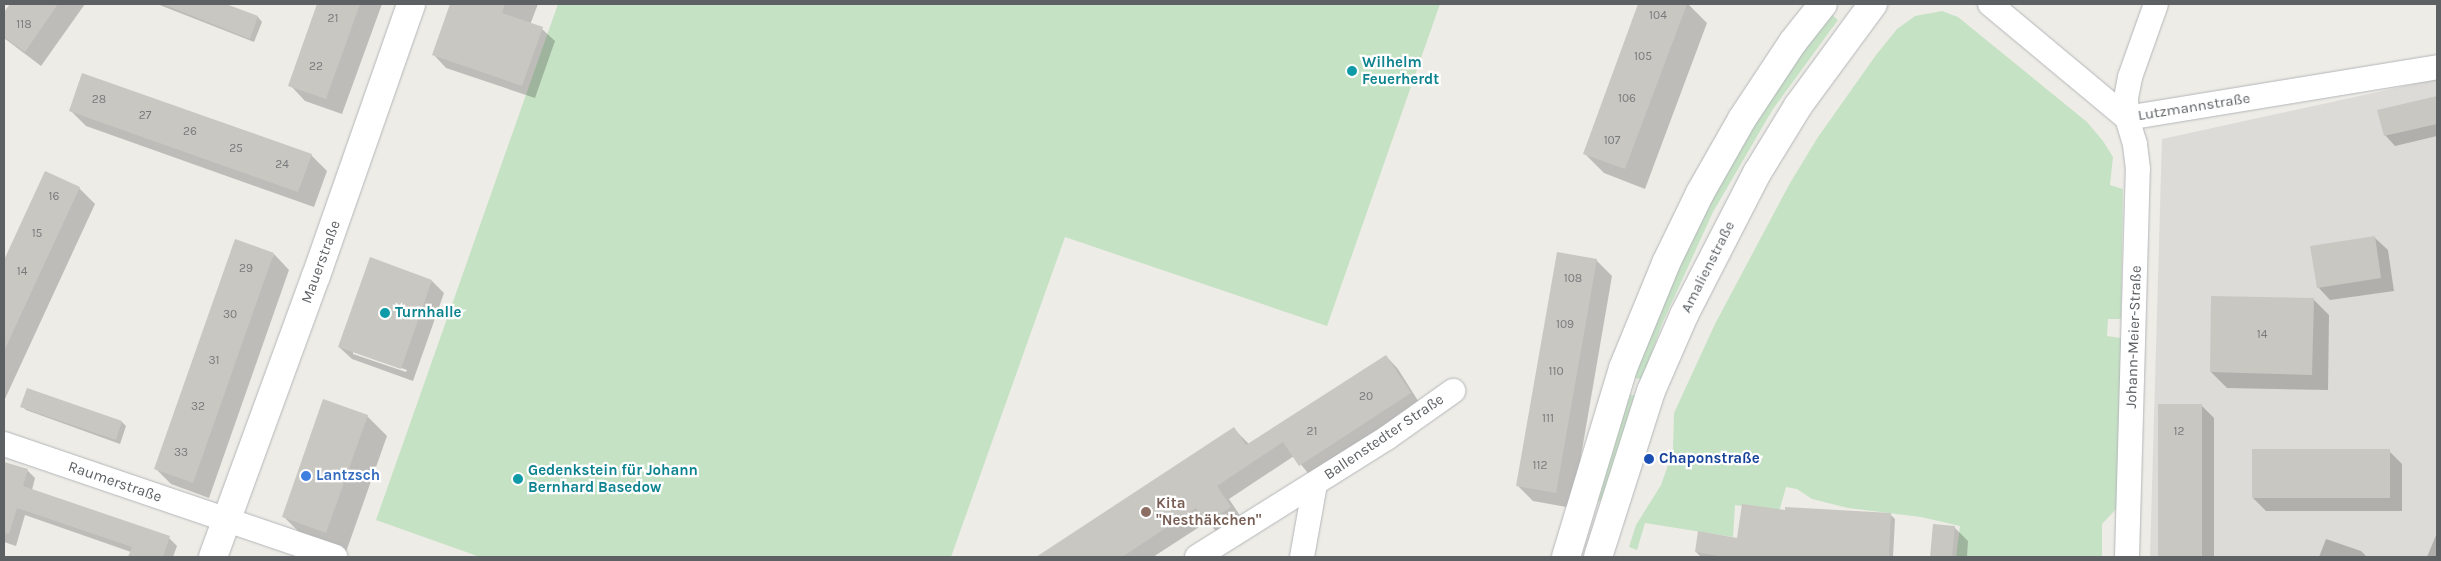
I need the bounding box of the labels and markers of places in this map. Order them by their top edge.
place label: Wilhelm Feuerherdt [1362,53,1439,88]
marker: Wilhelm Feuerherdt [1346,65,1358,77]
place label: Turnhalle [395,304,462,322]
marker: Turnhalle [379,307,391,319]
place label: Chaponstraße [1659,450,1760,468]
marker: Chaponstraße [1643,453,1655,465]
place label: Gedenkstein für Johann Bernhard Basedow [528,461,698,496]
place label: Lantzsch [316,467,380,485]
marker: Lantzsch [300,470,312,482]
marker: Gedenkstein für Johann Bernhard Basedow [512,473,524,485]
place label: Kita "Nesthäkchen" [1156,494,1262,529]
marker: Kita "Nesthäkchen" [1140,506,1152,518]

